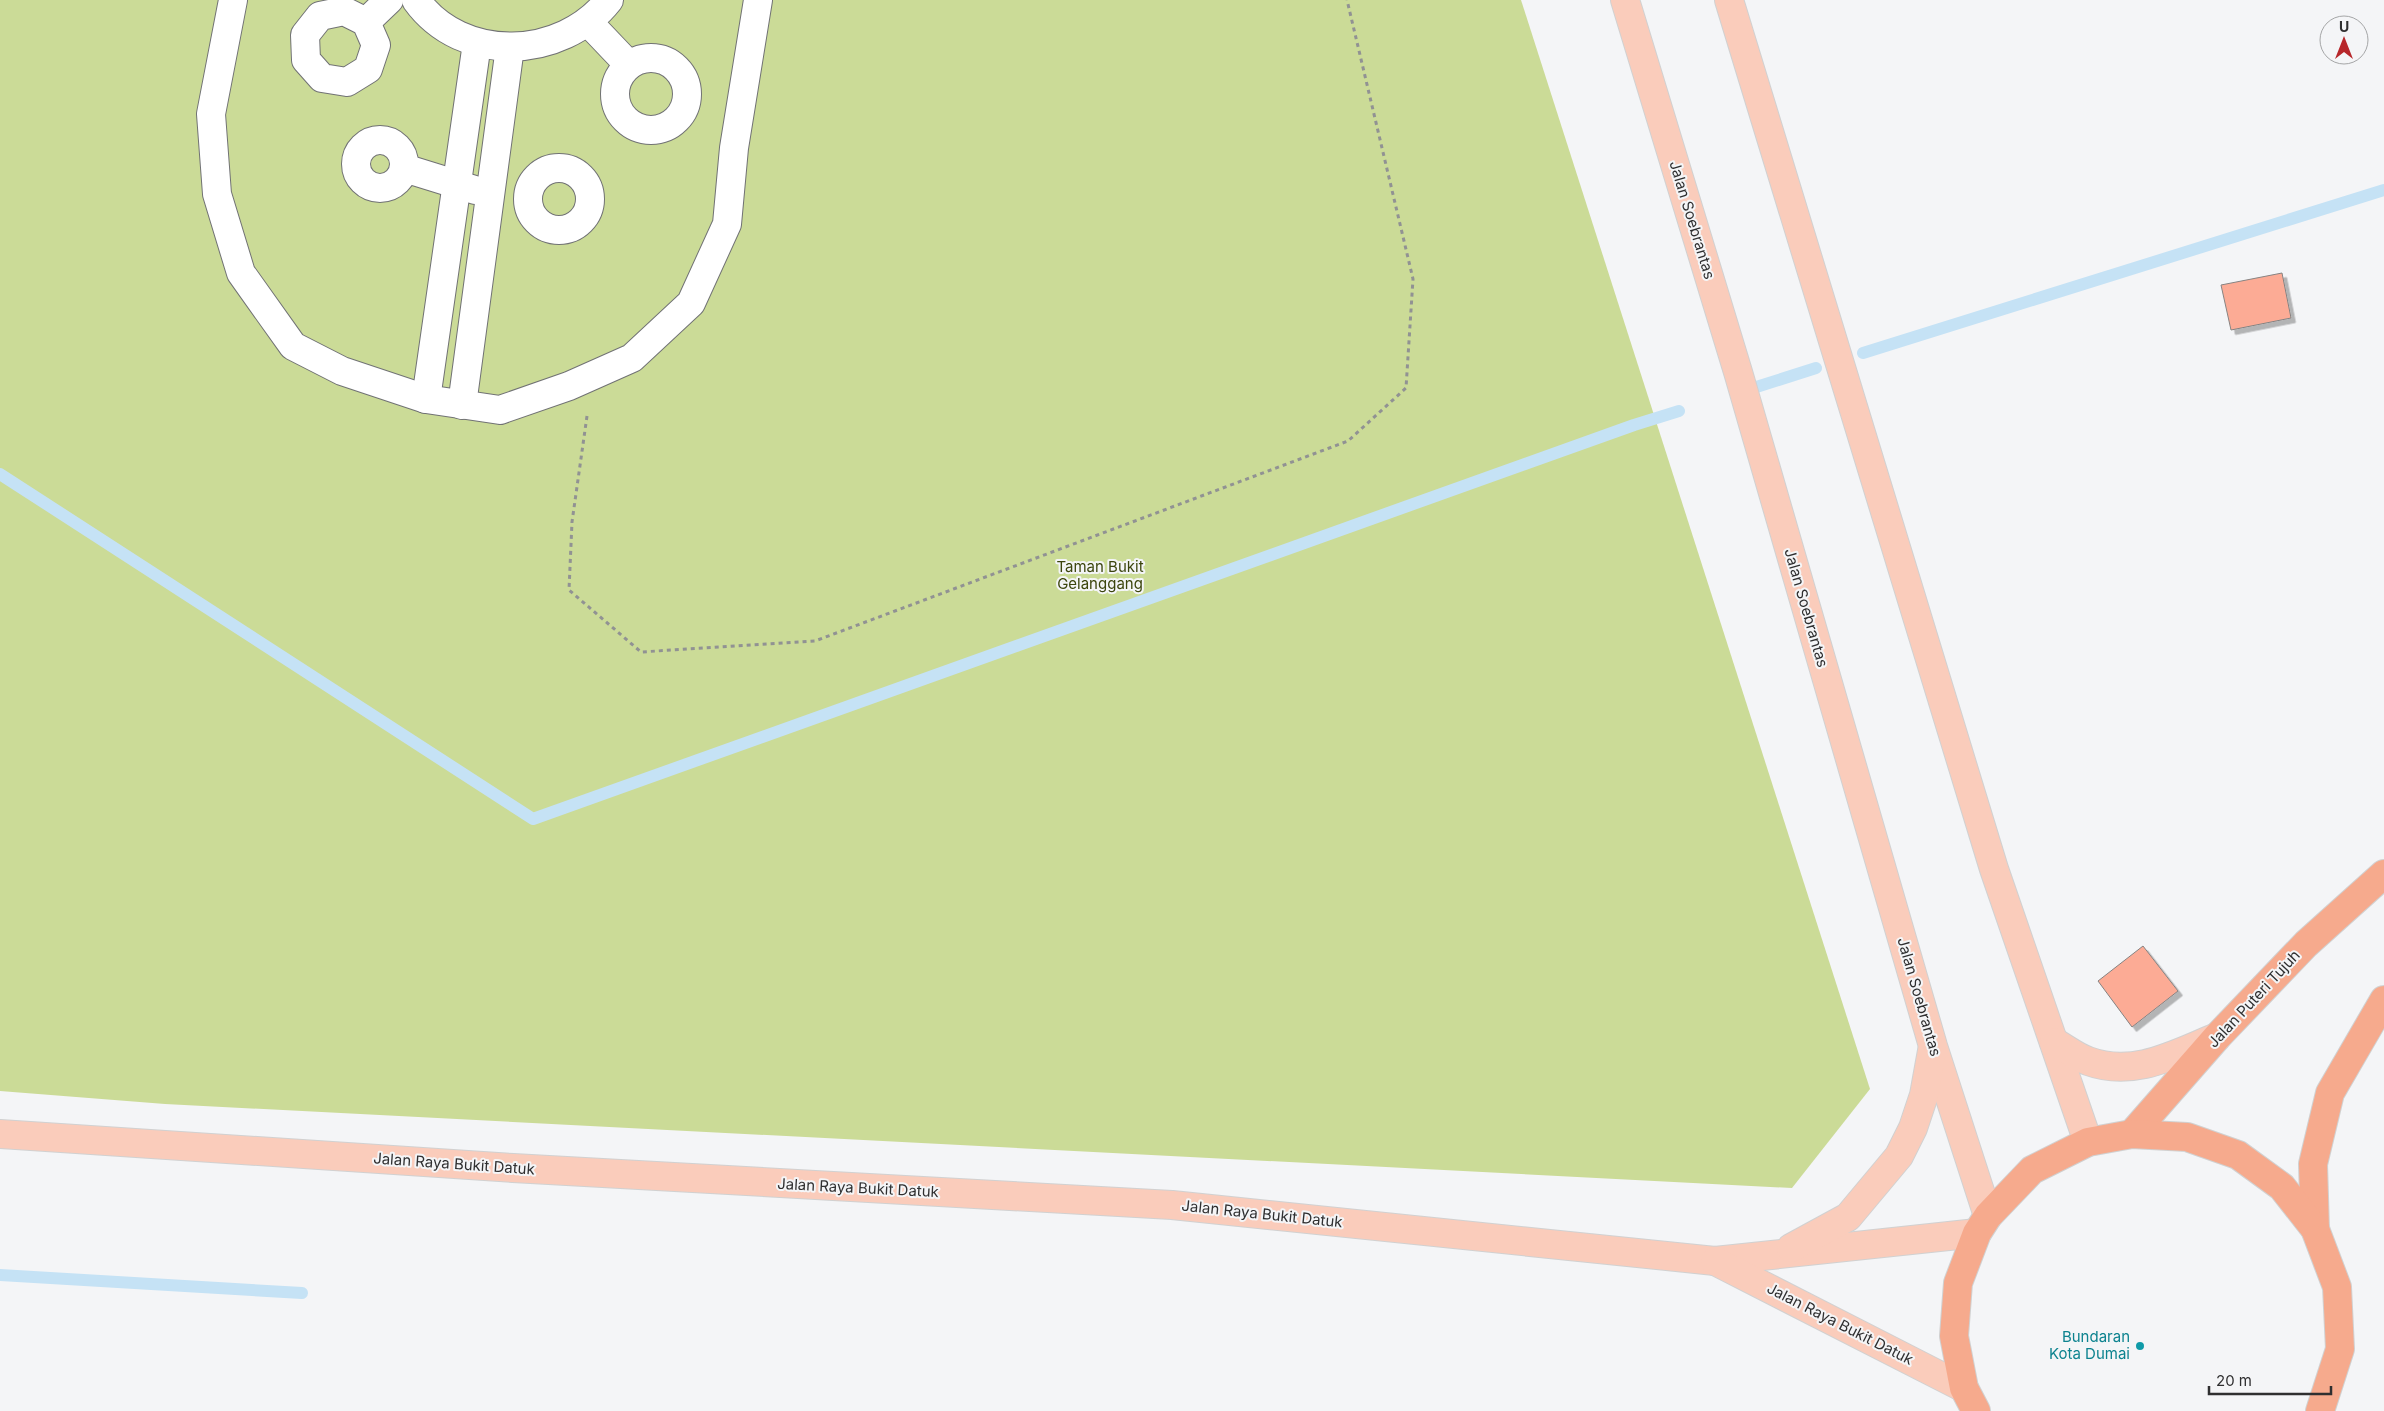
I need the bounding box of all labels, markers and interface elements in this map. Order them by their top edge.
north arrow [2319,15,2369,65]
text: U [2339,18,2349,35]
street label: Jalan Soebrantas [1665,158,1720,281]
street label: Jalan Soebrantas [1780,546,1833,670]
park label: Taman Bukit Gelanggang [1056,557,1144,593]
street label: Jalan Soebrantas [1893,935,1946,1059]
street label: Jalan Puteri Tujuh [2204,946,2304,1051]
street label: Jalan Raya Bukit Datuk [373,1148,536,1179]
street label: Jalan Raya Bukit Datuk [777,1174,940,1201]
street label: Jalan Raya Bukit Datuk [1181,1196,1344,1231]
street label: Jalan Raya Bukit Datuk [1764,1278,1917,1369]
place label: Bundaran Kota Dumai [2049,1327,2130,1363]
marker: Bundaran Kota Dumai [2134,1340,2146,1352]
scale bar [2209,1364,2332,1396]
text: 20 m [2216,1371,2252,1390]

